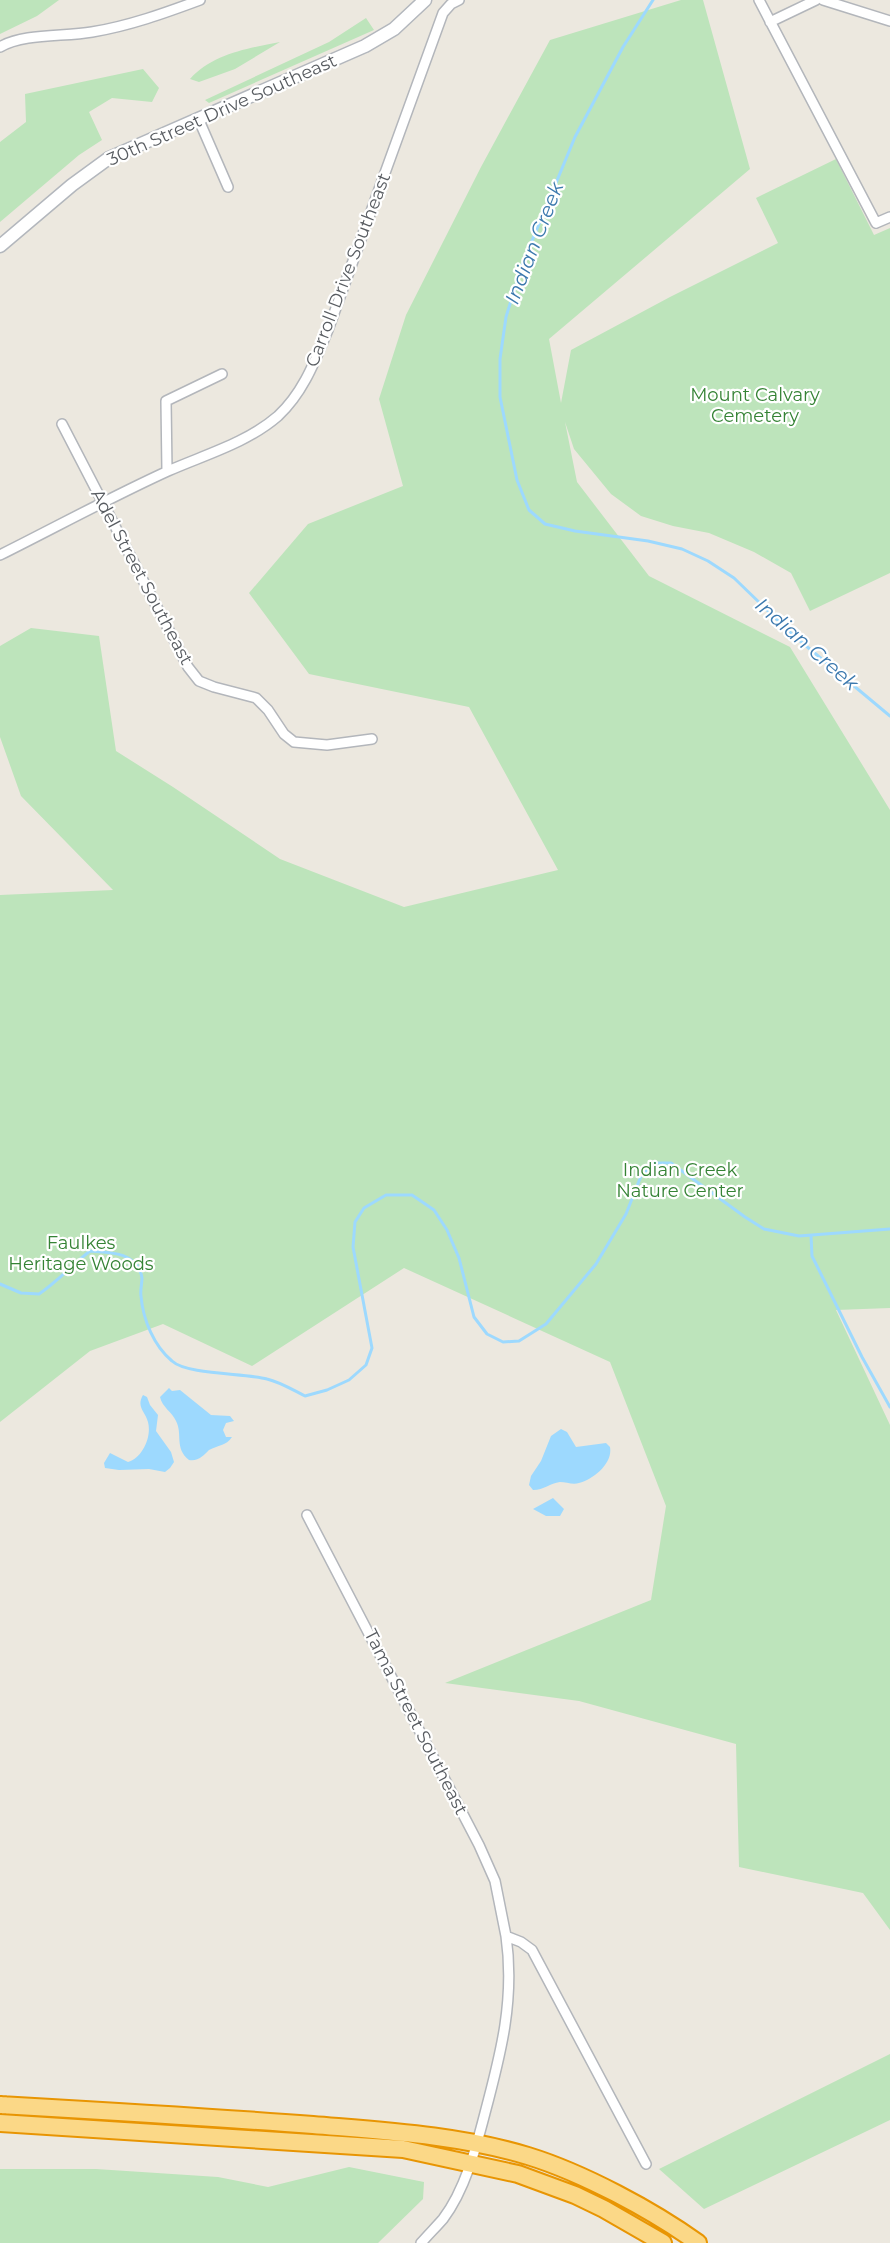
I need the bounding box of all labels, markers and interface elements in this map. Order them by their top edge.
street label: 30th Street Drive Southeast [104,49,340,171]
street label: Carroll Drive Southeast [301,170,395,370]
water label: Indian Creek [500,177,569,308]
park label: Mount Calvary Cemetery [690,384,820,427]
street label: Adel Street Southeast [86,485,198,669]
water label: Indian Creek [750,593,864,696]
park label: Indian Creek Nature Center [616,1159,744,1202]
park label: Faulkes Heritage Woods [8,1232,154,1275]
street label: Tama Street Southeast [360,1626,472,1818]

